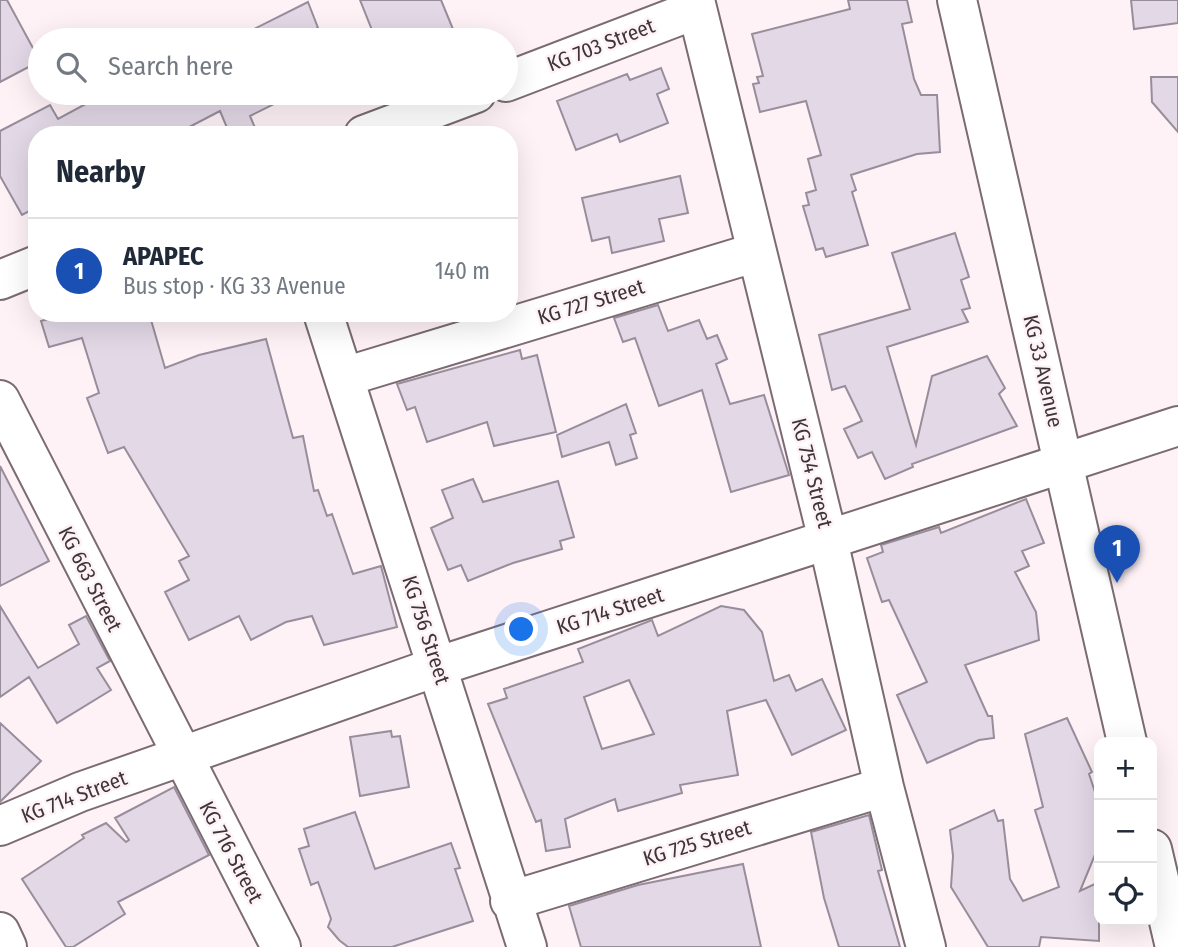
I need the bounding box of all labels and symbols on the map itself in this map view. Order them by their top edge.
street label: KG 703 Street [544,13,658,77]
street label: KG 727 Street [534,273,648,331]
street label: KG 33 Avenue [1017,312,1069,430]
street label: KG 754 Street [786,415,838,531]
street label: KG 663 Street [52,522,128,636]
pin: 1 [1094,525,1140,583]
street label: KG 756 Street [396,572,456,688]
street label: KG 714 Street [553,581,667,641]
your location [504,612,538,646]
street label: KG 714 Street [18,765,131,829]
street label: KG 716 Street [193,797,269,907]
street label: KG 725 Street [640,814,754,872]

